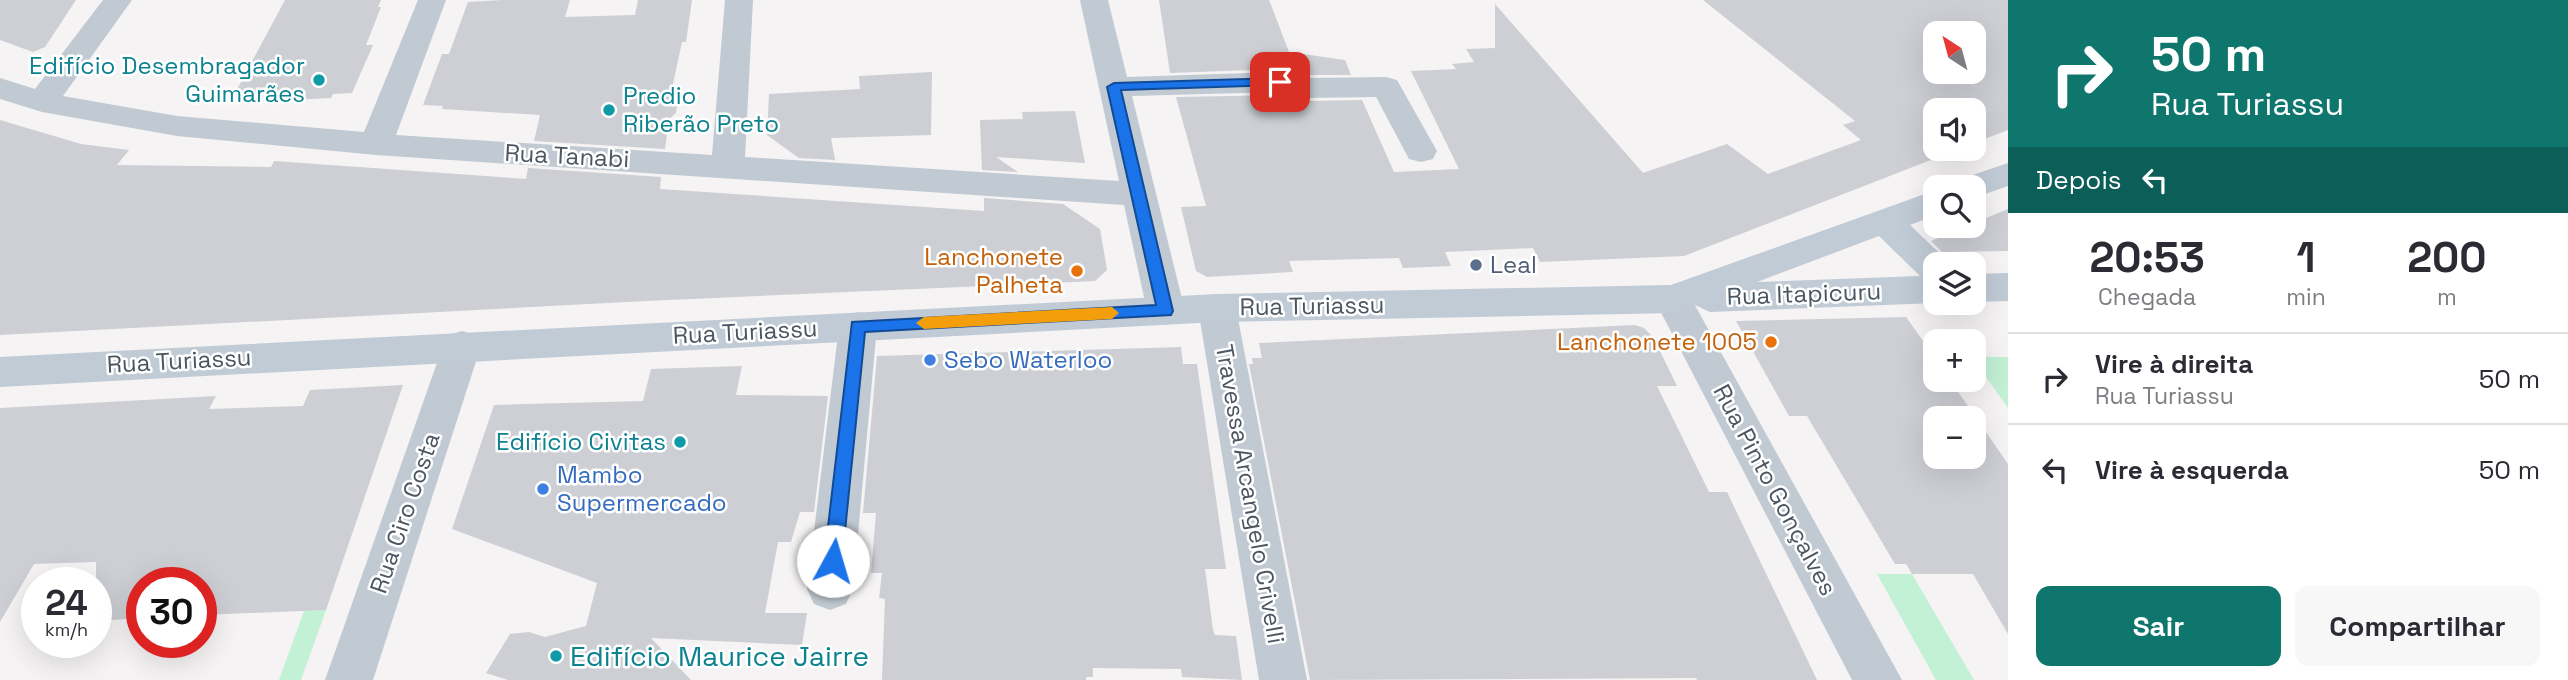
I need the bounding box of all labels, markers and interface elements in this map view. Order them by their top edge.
north arrow [1923,21,1986,84]
map controls [1923,21,1986,469]
text: 50 m [2151,23,2266,85]
icon: right [2036,28,2127,119]
place label: Edifício Desembragador Guimarães [29,50,305,109]
pin [1250,52,1310,112]
icon: arrive [1261,63,1299,101]
marker: Edifício Desembragador Guimarães [311,72,327,88]
place label: Predio Riberão Preto [623,80,779,139]
text: Rua Turiassu [2151,84,2344,124]
button: sound [1923,98,1986,161]
marker: Predio Riberão Preto [601,102,617,118]
street label: Rua Tanabi [504,137,630,174]
icon: left [2136,161,2174,199]
text: Depois [2036,163,2122,197]
button: search [1923,175,1986,238]
text: 20:53 [2089,231,2205,284]
text: 1 [2297,231,2315,284]
text: 200 [2407,231,2487,284]
place label: Lanchonete Palheta [924,241,1063,300]
place label: Leal [1490,249,1537,280]
button: layers [1923,252,1986,315]
marker: Leal [1468,257,1484,273]
marker: Lanchonete Palheta [1069,263,1085,279]
street label: Rua Itapicuru [1726,275,1882,312]
text: Chegada [2098,282,2196,312]
text: min [2286,282,2326,312]
text: m [2437,282,2457,312]
street label: Rua Turiassu [1239,289,1385,322]
street label: Rua Turiassu [672,312,818,351]
place label: Lanchonete 1005 [1557,326,1757,357]
button: + [1923,329,1986,392]
marker: Lanchonete 1005 [1763,334,1779,350]
street label: Rua Turiassu [106,341,252,380]
street label: Travessa Arcangelo Crivelli [1209,342,1292,646]
place label: Sebo Waterloo [944,344,1112,375]
text: Vire à direita [2095,347,2253,381]
marker: Sebo Waterloo [922,352,938,368]
icon: right [2036,360,2074,398]
text: 50 m [2479,362,2540,396]
street label: Rua Pinto Gonçalves [1707,379,1844,601]
text: Rua Turiassu [2095,381,2234,411]
button: − [1923,406,1986,469]
place label: Edifício Civitas [496,426,666,457]
street label: Rua Ciro Costa [363,428,447,597]
marker: Edifício Civitas [672,434,688,450]
icon: left [2036,451,2074,489]
text: Vire à esquerda [2095,453,2289,487]
text: 50 m [2479,453,2540,487]
place label: Mambo Supermercado [557,459,727,518]
marker: Mambo Supermercado [535,481,551,497]
position arrow [796,524,870,598]
speed limit sign: 30 [126,567,217,658]
text: 24 [45,581,88,625]
button: Sair [2036,586,2281,666]
button: Compartilhar [2295,586,2540,666]
text: km/h [45,618,88,641]
place label: Edifício Maurice Jairre [570,638,869,674]
marker: Edifício Maurice Jairre [548,648,564,664]

